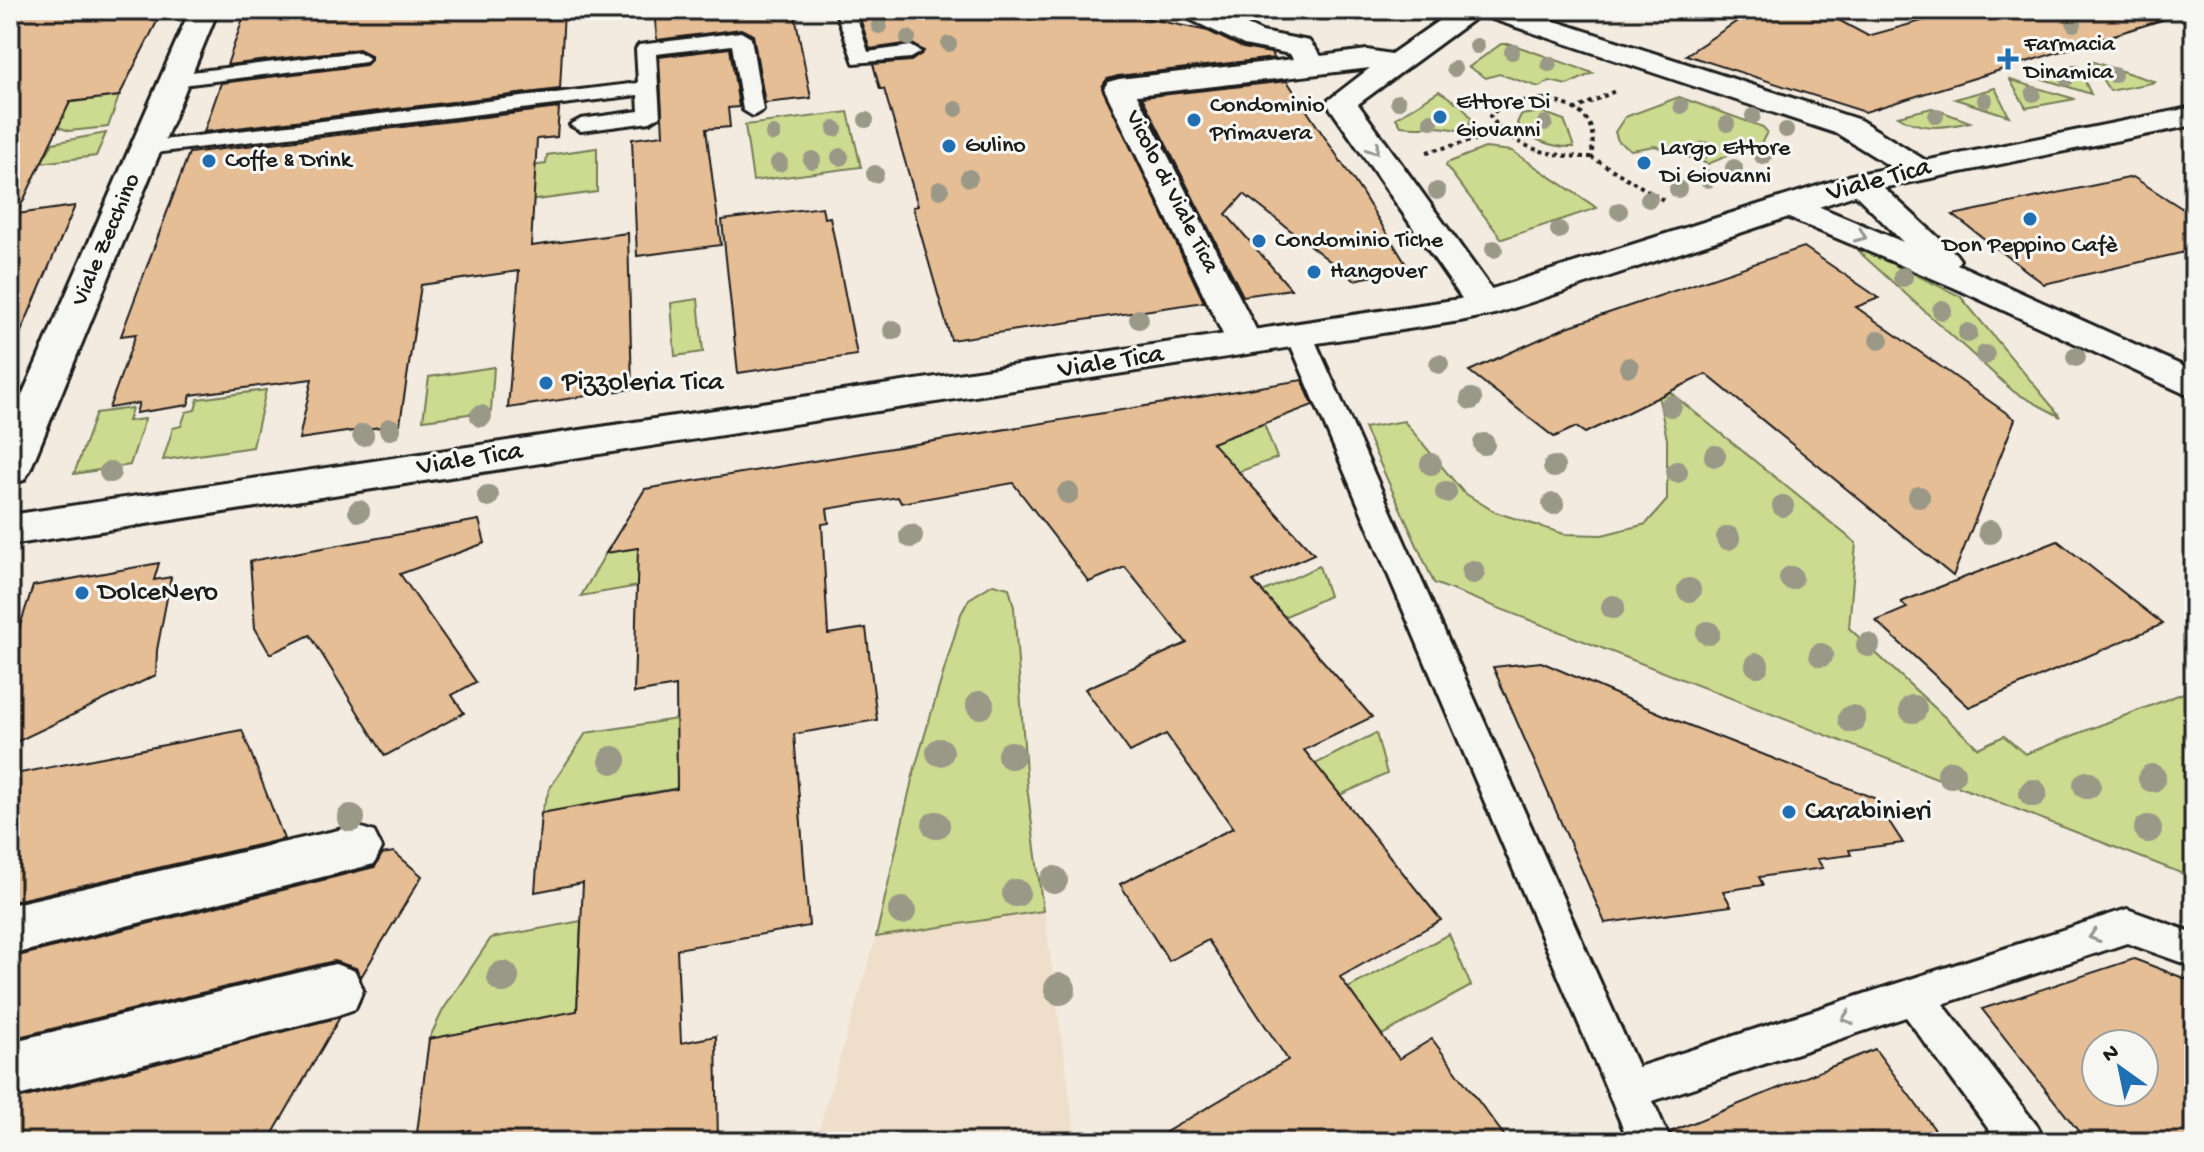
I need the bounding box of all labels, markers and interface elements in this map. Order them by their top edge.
place label: Farmacia Dinamica [2022,31,2116,88]
marker: Farmacia Dinamica [1999,50,2017,68]
place label: Ettore Di Giovanni [1456,89,1550,146]
place label: Condominio Primavera [1209,92,1325,149]
street label: Vicolo di Viale Tica [1117,105,1225,279]
marker: Ettore Di Giovanni [1431,108,1449,126]
marker: Condominio Primavera [1185,111,1203,129]
place label: Gulino [965,132,1026,161]
place label: Largo Ettore Di Giovanni [1658,135,1791,192]
marker: Gulino [940,137,958,155]
one-way arrow [1365,141,1379,155]
place label: Coffe & Drink [225,147,354,176]
street label: Viale Tica [1822,151,1936,211]
marker: Coffe & Drink [200,152,218,170]
marker: Largo Ettore Di Giovanni [1635,154,1653,172]
street label: Viale Zecchino [66,169,148,312]
marker: Don Peppino Cafè [2021,210,2039,228]
place label: Condominio Tiche [1275,227,1444,256]
one-way arrow [1853,227,1867,243]
marker: Condominio Tiche [1250,232,1268,250]
place label: Don Peppino Cafè [1940,232,2118,261]
place label: Hangover [1330,258,1429,287]
marker: Hangover [1305,263,1323,281]
street label: Viale Tica [1055,338,1168,388]
place label: Pizzoleria Tica [561,367,725,400]
marker: Pizzoleria Tica [537,374,555,392]
street label: Viale Tica [414,435,527,485]
place label: DolceNero [96,577,218,610]
marker: DolceNero [73,584,91,602]
place label: Carabinieri [1805,796,1932,829]
marker: Carabinieri [1780,803,1798,821]
one-way arrow [2088,927,2102,943]
one-way arrow [1841,1009,1854,1025]
north arrow [2080,1028,2160,1108]
text: N [2098,1040,2124,1069]

